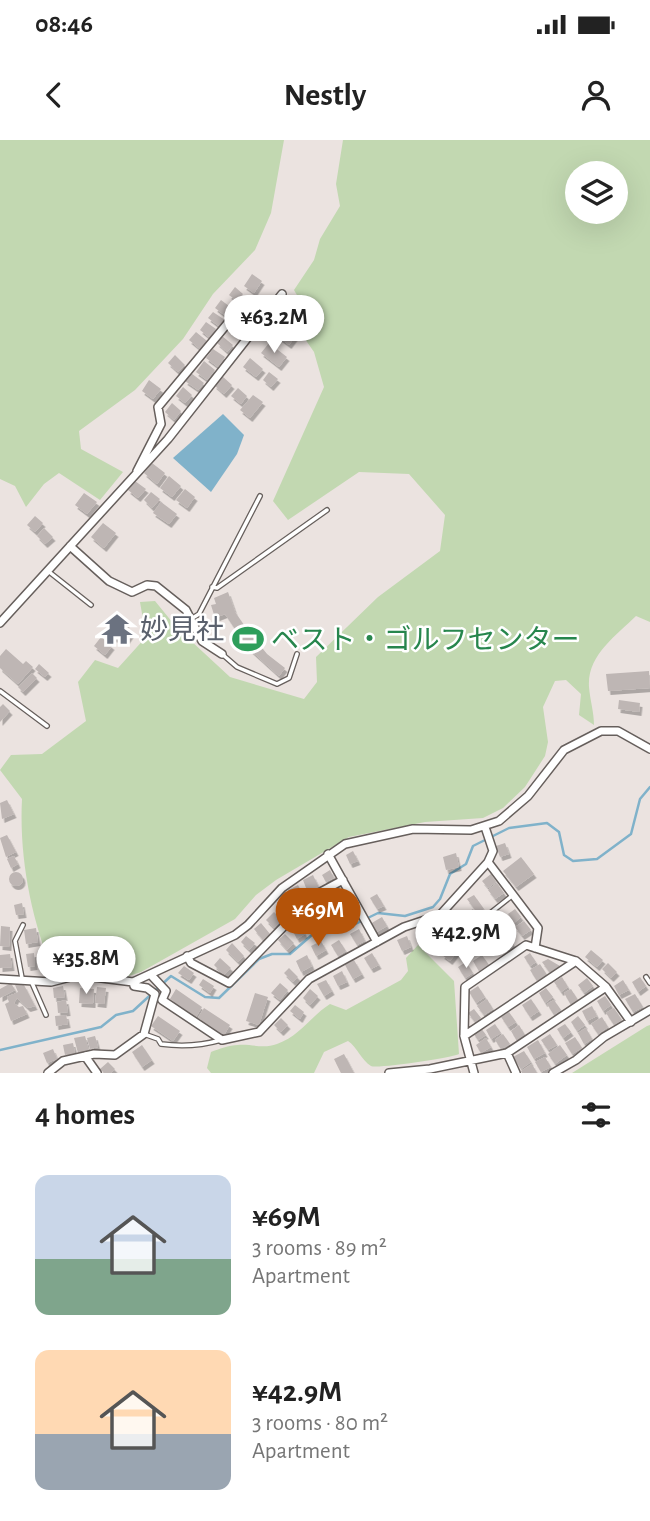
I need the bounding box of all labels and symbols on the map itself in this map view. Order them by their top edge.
pin: ¥63.2M [217,296,331,355]
temple icon: 妙見社 [100,612,134,646]
place label: 妙見社 [140,615,224,645]
sports icon: ベスト・ゴルフセンター [231,622,265,656]
place label: ベスト・ゴルフセンター [271,625,580,655]
pin: ¥69M [277,888,359,948]
pin: ¥42.9M [409,910,523,970]
pin: ¥35.8M [29,936,143,996]

